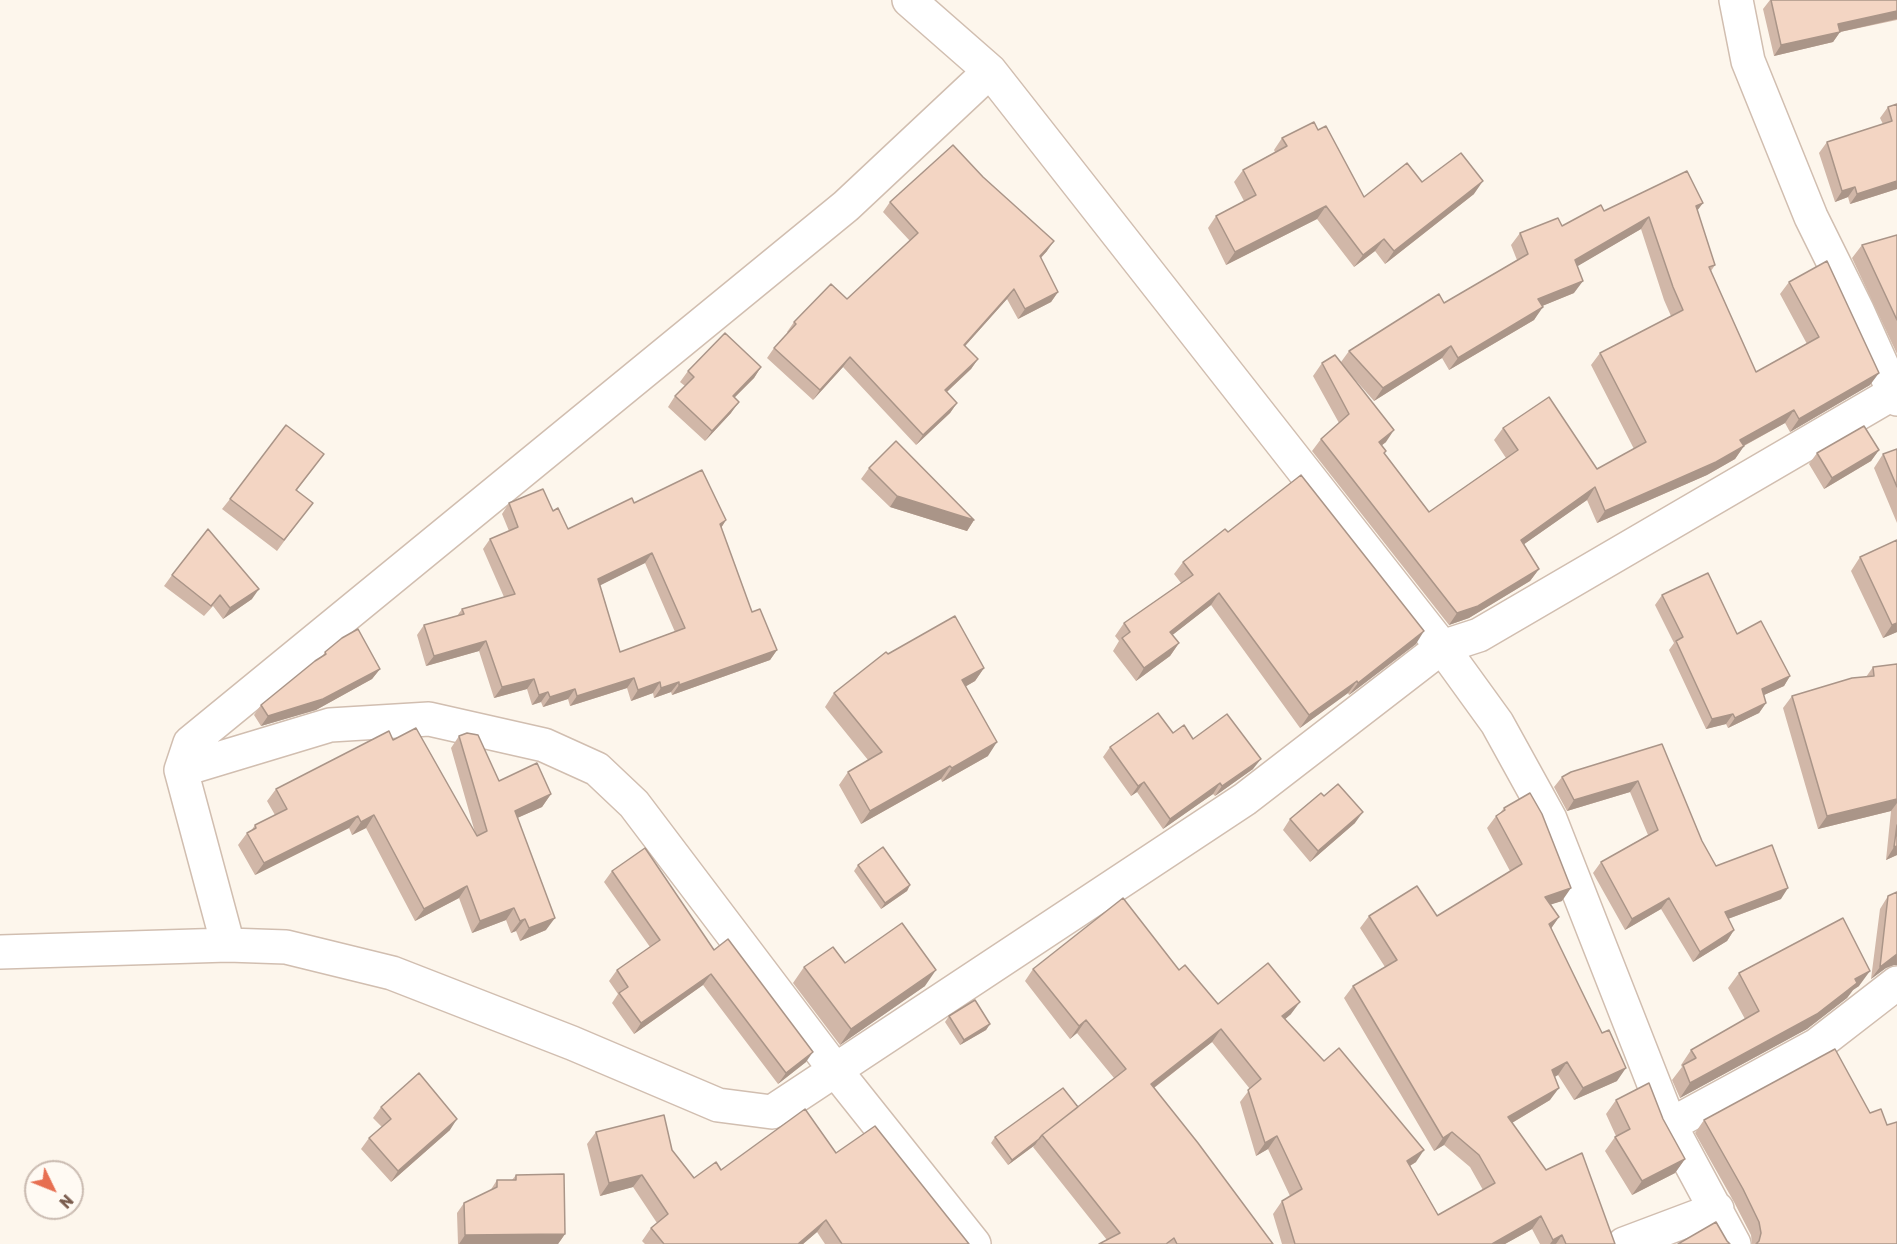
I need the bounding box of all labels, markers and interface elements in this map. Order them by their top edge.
north arrow [24,1160,84,1220]
text: N [55,1191,77,1212]

